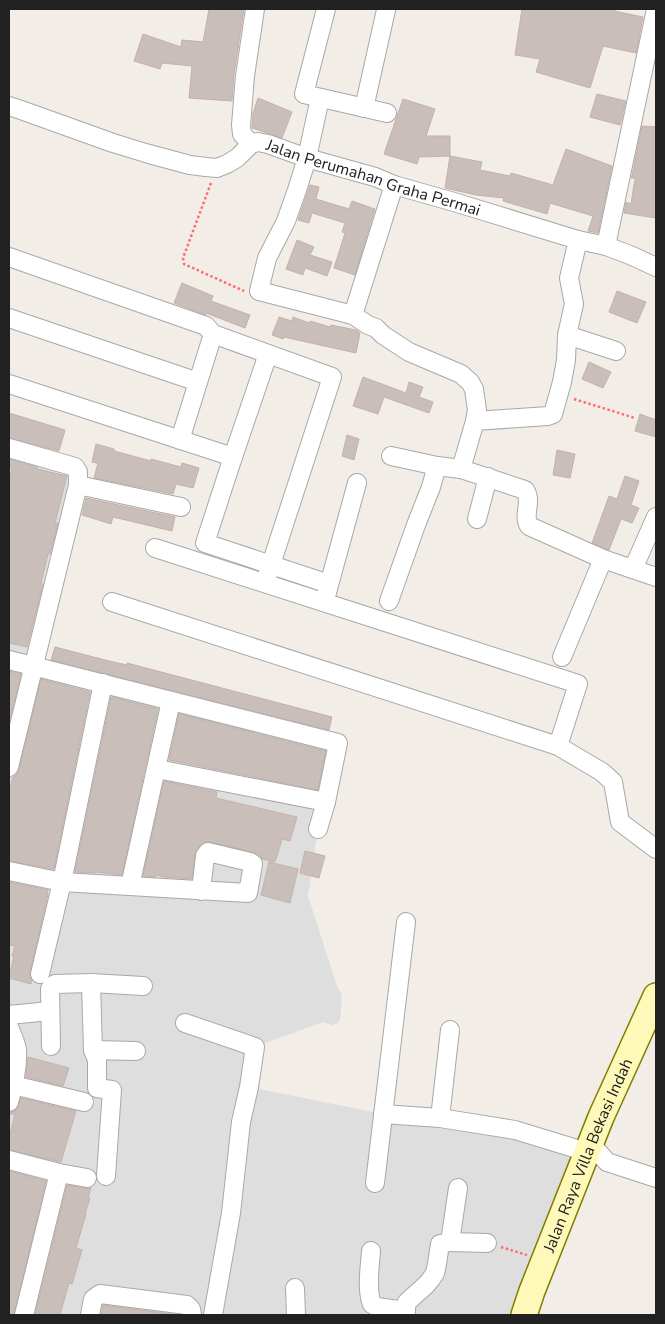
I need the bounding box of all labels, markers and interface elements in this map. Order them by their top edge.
street label: Jalan Perumahan Graha Permai [262,134,483,221]
street label: Jalan Raya Villa Bekasi Indah [538,1055,638,1257]

